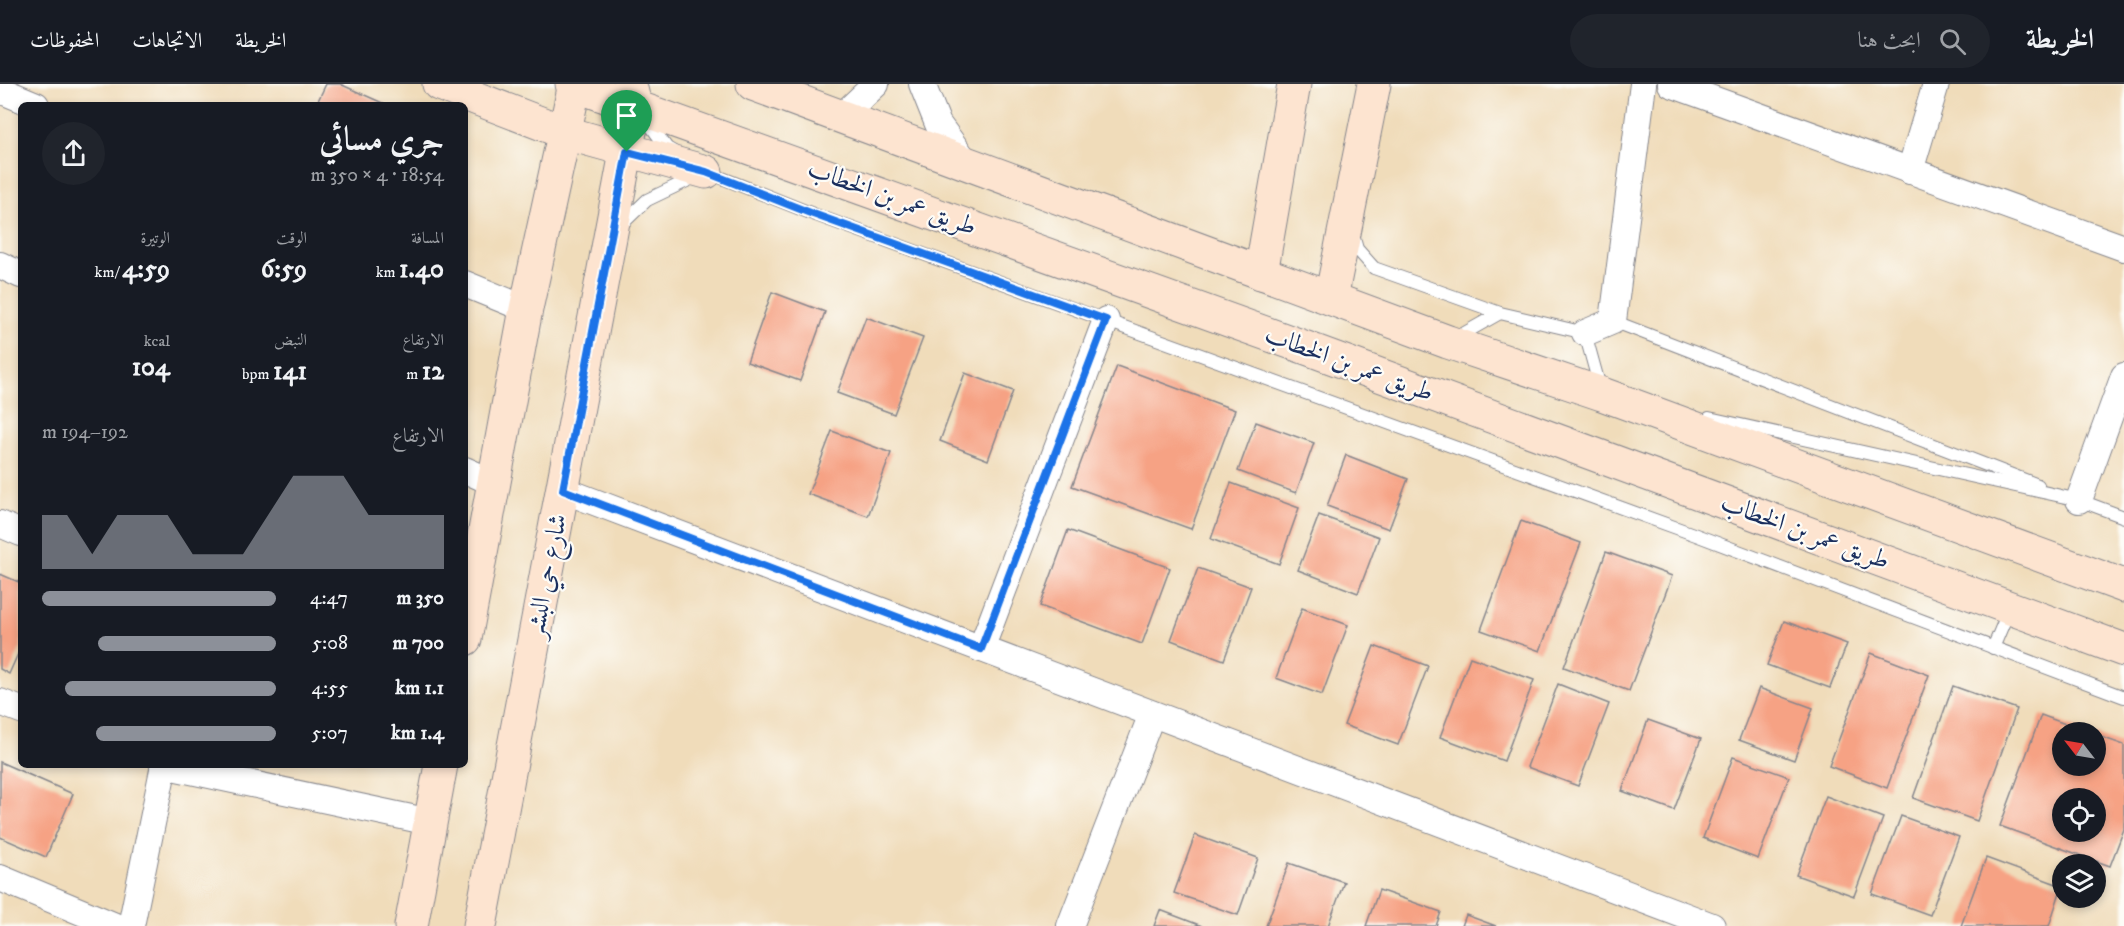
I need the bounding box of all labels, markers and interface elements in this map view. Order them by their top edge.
search box [1570,14,1990,68]
text: الخريطة [2026,22,2094,57]
icon: search [1936,25,1969,58]
text: ابحث هنا [1857,27,1921,54]
text: المحفوظات [30,28,99,54]
text: الاتجاهات [132,28,202,54]
text: الخريطة [235,28,286,54]
pin [601,90,652,152]
icon: arrive [610,99,643,132]
text: جري مسائي [319,120,444,161]
button: share [42,122,105,185]
street label: طريق عمر بن الخطاب [803,152,981,244]
text: 18:54 · 4 × 350 m [311,163,444,188]
text: الوتيرة [140,228,170,248]
text: الوقت [276,228,307,248]
text: المسافة [411,228,444,248]
text: 4:59 [122,253,170,286]
text: 6:59 [261,253,307,286]
text: 1.40 [399,253,444,286]
text: /km [95,262,122,282]
text: km [376,262,399,282]
street label: طريق عمر بن الخطاب [1260,318,1438,410]
text: النبض [274,330,307,350]
text: الارتفاع [402,330,444,350]
text: kcal [144,331,170,351]
text: 104 [132,351,170,384]
text: 141 [273,355,307,388]
text: 12 [422,355,444,388]
text: bpm [242,364,273,384]
text: m [406,364,422,384]
text: 192–194 m [42,420,128,445]
text: الارتفاع [392,424,444,449]
street label: طريق عمر بن الخطاب [1716,486,1894,578]
street label: شارع حي البشر [518,511,579,644]
text: 4:47 [310,586,348,611]
text: 350 m [397,586,444,611]
text: 5:08 [312,631,348,656]
text: 700 m [393,631,444,656]
text: 4:55 [311,676,348,701]
text: 1.1 km [395,676,444,701]
text: 5:07 [312,721,348,746]
text: 1.4 km [391,721,444,746]
north arrow [2052,722,2106,776]
map controls [2052,722,2106,908]
button: locate [2052,788,2106,842]
button: layers [2052,854,2106,908]

